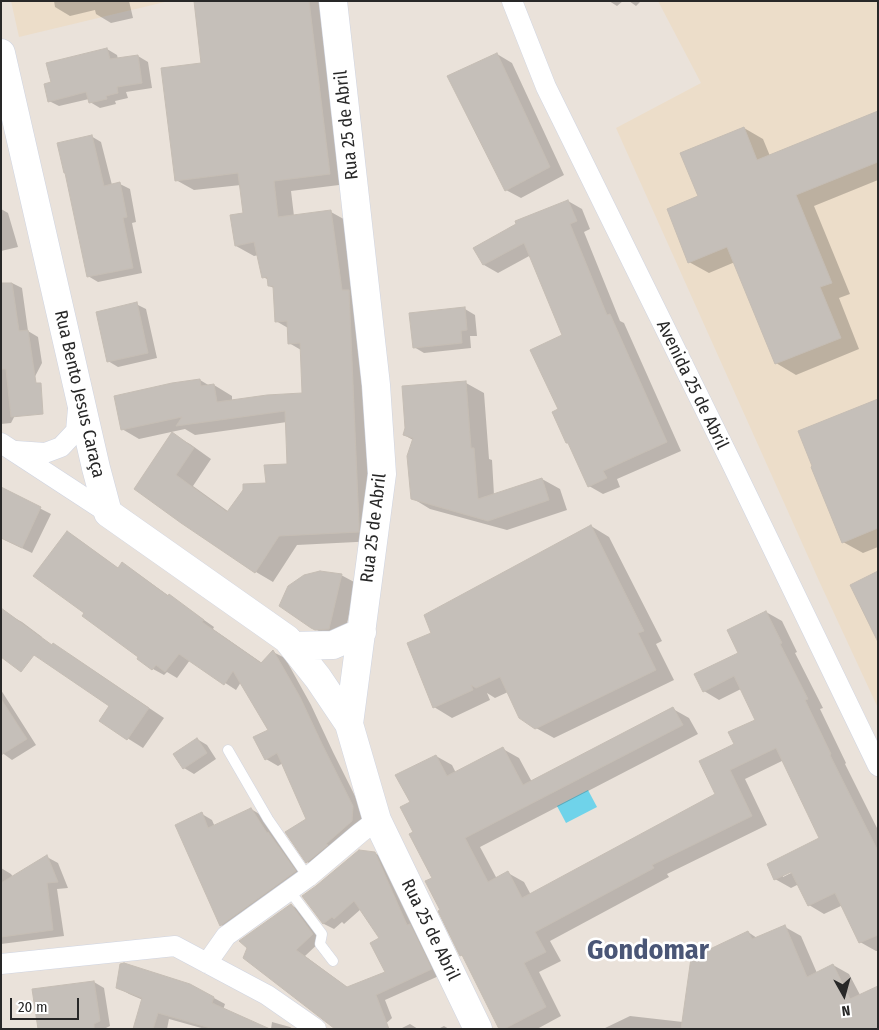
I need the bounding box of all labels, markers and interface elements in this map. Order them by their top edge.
street label: Rua 25 de Abril [331,69,363,181]
street label: Rua Bento Jesus Caraça [49,308,109,480]
street label: Avenida 25 de Abril [651,317,733,453]
street label: Rua 25 de Abril [357,472,391,584]
street label: Rua 25 de Abril [396,876,464,984]
district label: Gondomar [587,934,709,968]
north arrow [819,970,869,1020]
scale bar [12,988,81,1020]
text: 20 m [18,998,48,1016]
text: N [841,1001,851,1019]

